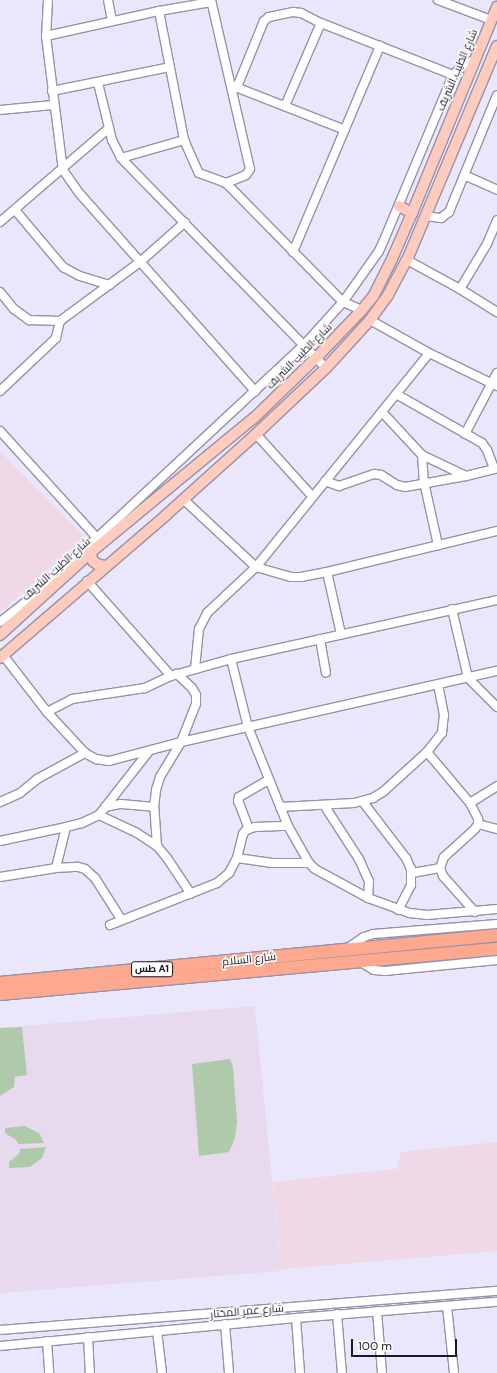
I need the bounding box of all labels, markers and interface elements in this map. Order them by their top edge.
street label: شارع الطيب الشريف [434,27,480,113]
street label: شارع الطيب الشريف [263,320,335,392]
street label: شارع الطيب الشريف [19,535,93,603]
street label: شارع السلام [221,950,277,968]
road number: طس A1 [131,961,173,977]
street label: شارع عمر المختار [210,1301,284,1321]
scale bar [353,1331,459,1357]
text: 100 m [358,1338,392,1354]

